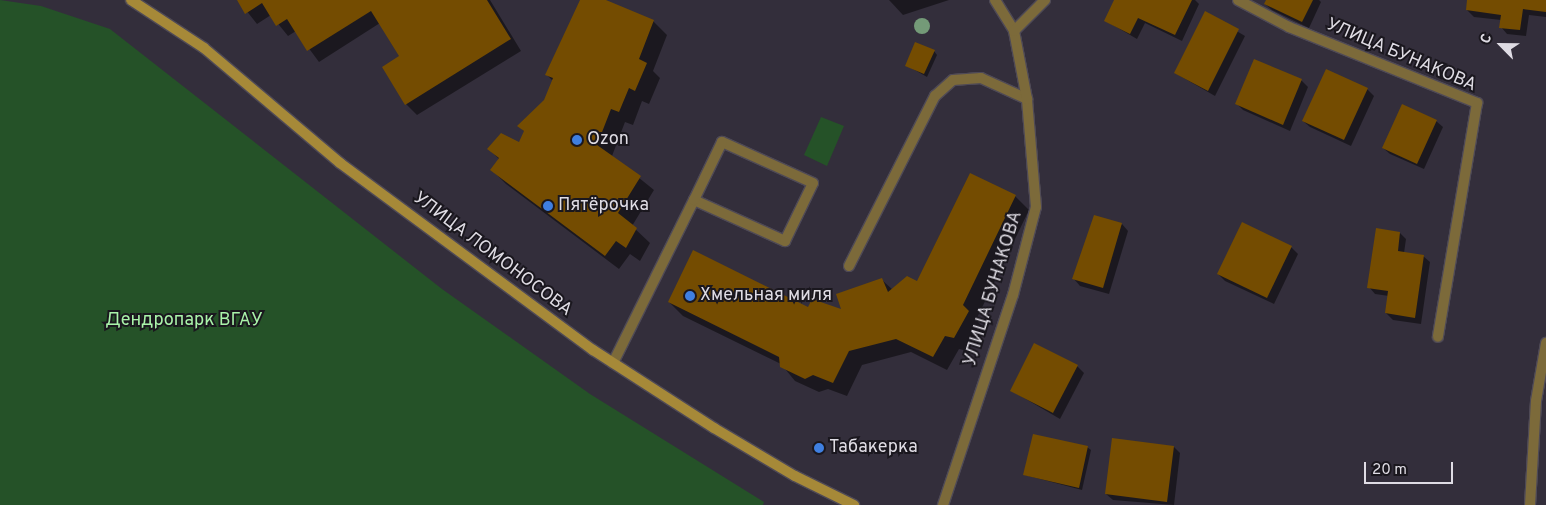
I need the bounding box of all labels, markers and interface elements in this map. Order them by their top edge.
street label: УЛИЦА БУНАКОВА [1322,14,1480,98]
north arrow [1476,20,1526,70]
text: С [1477,32,1496,46]
place label: Ozon [587,129,629,151]
marker: Ozon [571,134,583,146]
street label: УЛИЦА ЛОМОНОСОВА [408,188,576,322]
place label: Пятёрочка [558,195,649,217]
marker: Пятёрочка [542,200,554,212]
street label: УЛИЦА БУНАКОВА [960,209,1028,369]
place label: Хмельная миля [700,285,832,307]
marker: Хмельная миля [684,290,696,302]
park label: Дендропарк ВГАУ [105,310,263,332]
place label: Табакерка [829,437,918,459]
marker: Табакерка [813,442,825,454]
scale bar [1366,452,1455,484]
text: 20 m [1372,461,1407,480]

